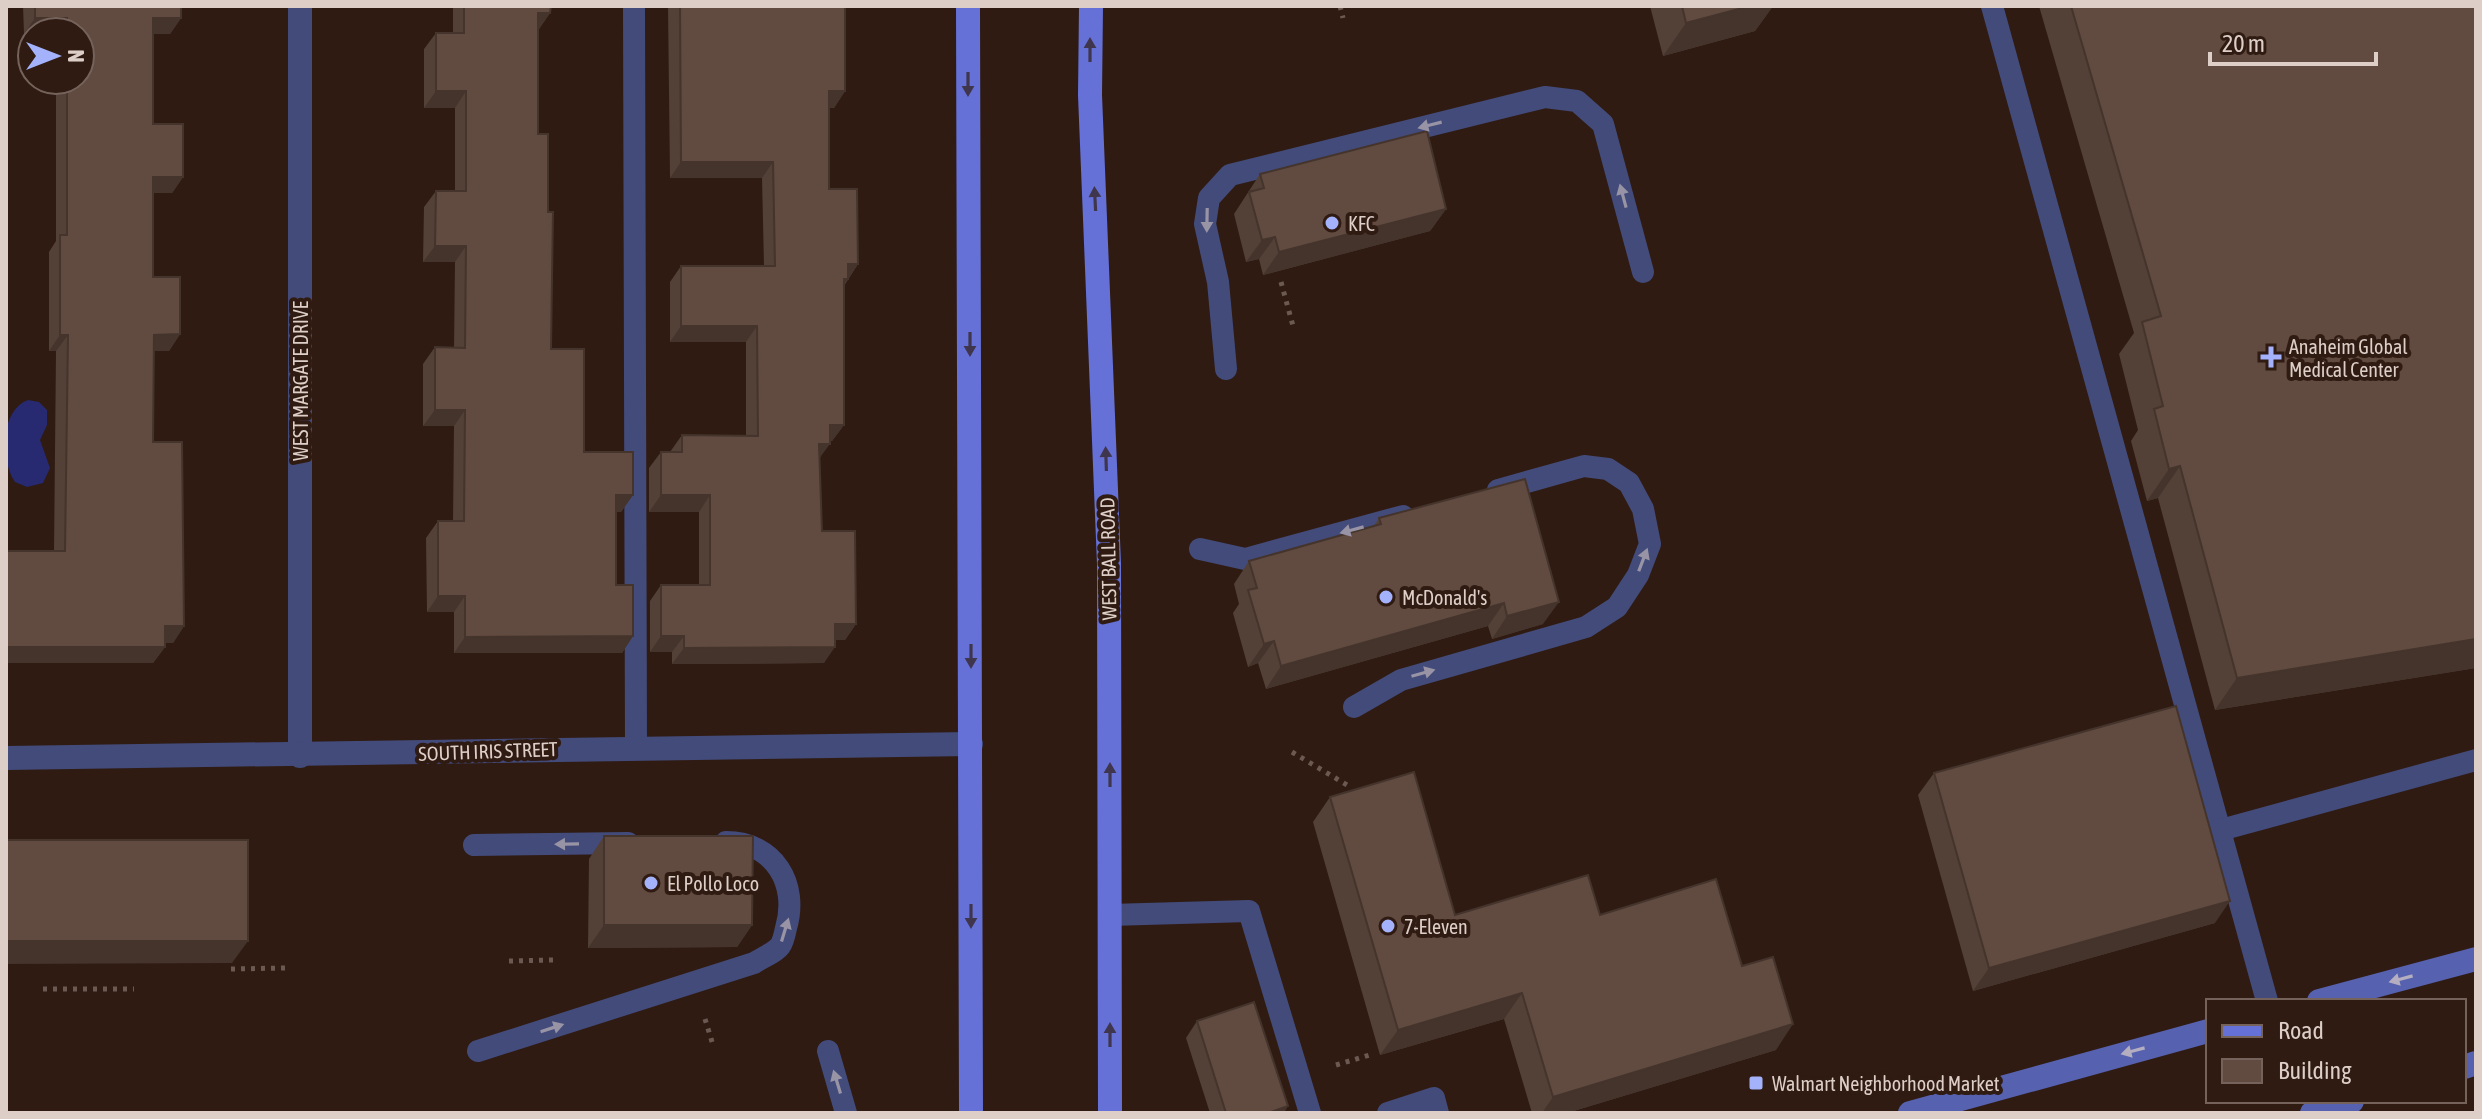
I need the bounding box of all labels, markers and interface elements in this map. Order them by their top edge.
north arrow [16,16,96,96]
scale bar [2210,16,2376,66]
text: 20 m [2222,30,2265,57]
one-way arrow [1084,37,1097,62]
text: N [63,50,89,62]
one-way arrow [962,72,974,97]
one-way arrow [1418,120,1443,132]
one-way arrow [1616,184,1628,209]
one-way arrow [1089,186,1102,211]
one-way arrow [1201,208,1214,233]
place label: KFC [1348,212,1375,235]
marker: KFC [1323,214,1341,232]
street label: WEST MARGATE DRIVE [289,300,312,461]
one-way arrow [964,332,976,357]
place label: Anaheim Global Medical Center [2289,335,2408,381]
marker: Anaheim Global Medical Center [2260,346,2282,368]
one-way arrow [1099,446,1112,471]
street label: WEST BALL ROAD [1095,497,1121,621]
one-way arrow [1340,524,1365,536]
one-way arrow [1637,548,1650,572]
place label: McDonald's [1402,586,1487,609]
marker: McDonald's [1377,588,1395,606]
one-way arrow [965,644,977,669]
one-way arrow [1412,666,1436,679]
street label: SOUTH IRIS STREET [418,737,558,765]
one-way arrow [1103,762,1116,787]
one-way arrow [554,838,579,850]
place label: El Pollo Loco [667,872,759,895]
marker: El Pollo Loco [642,874,660,892]
one-way arrow [965,904,977,929]
place label: 7-Eleven [1404,915,1468,938]
marker: 7-Eleven [1379,917,1397,935]
one-way arrow [779,918,792,942]
one-way arrow [2388,974,2413,986]
legend [2206,999,2466,1103]
text: Road [2278,1017,2324,1044]
one-way arrow [540,1021,564,1033]
one-way arrow [1104,1022,1116,1047]
one-way arrow [2120,1046,2145,1058]
text: Building [2278,1057,2352,1084]
one-way arrow [830,1070,843,1094]
place label: Walmart Neighborhood Market [1772,1072,2000,1095]
marker: Walmart Neighborhood Market [1747,1074,1765,1092]

